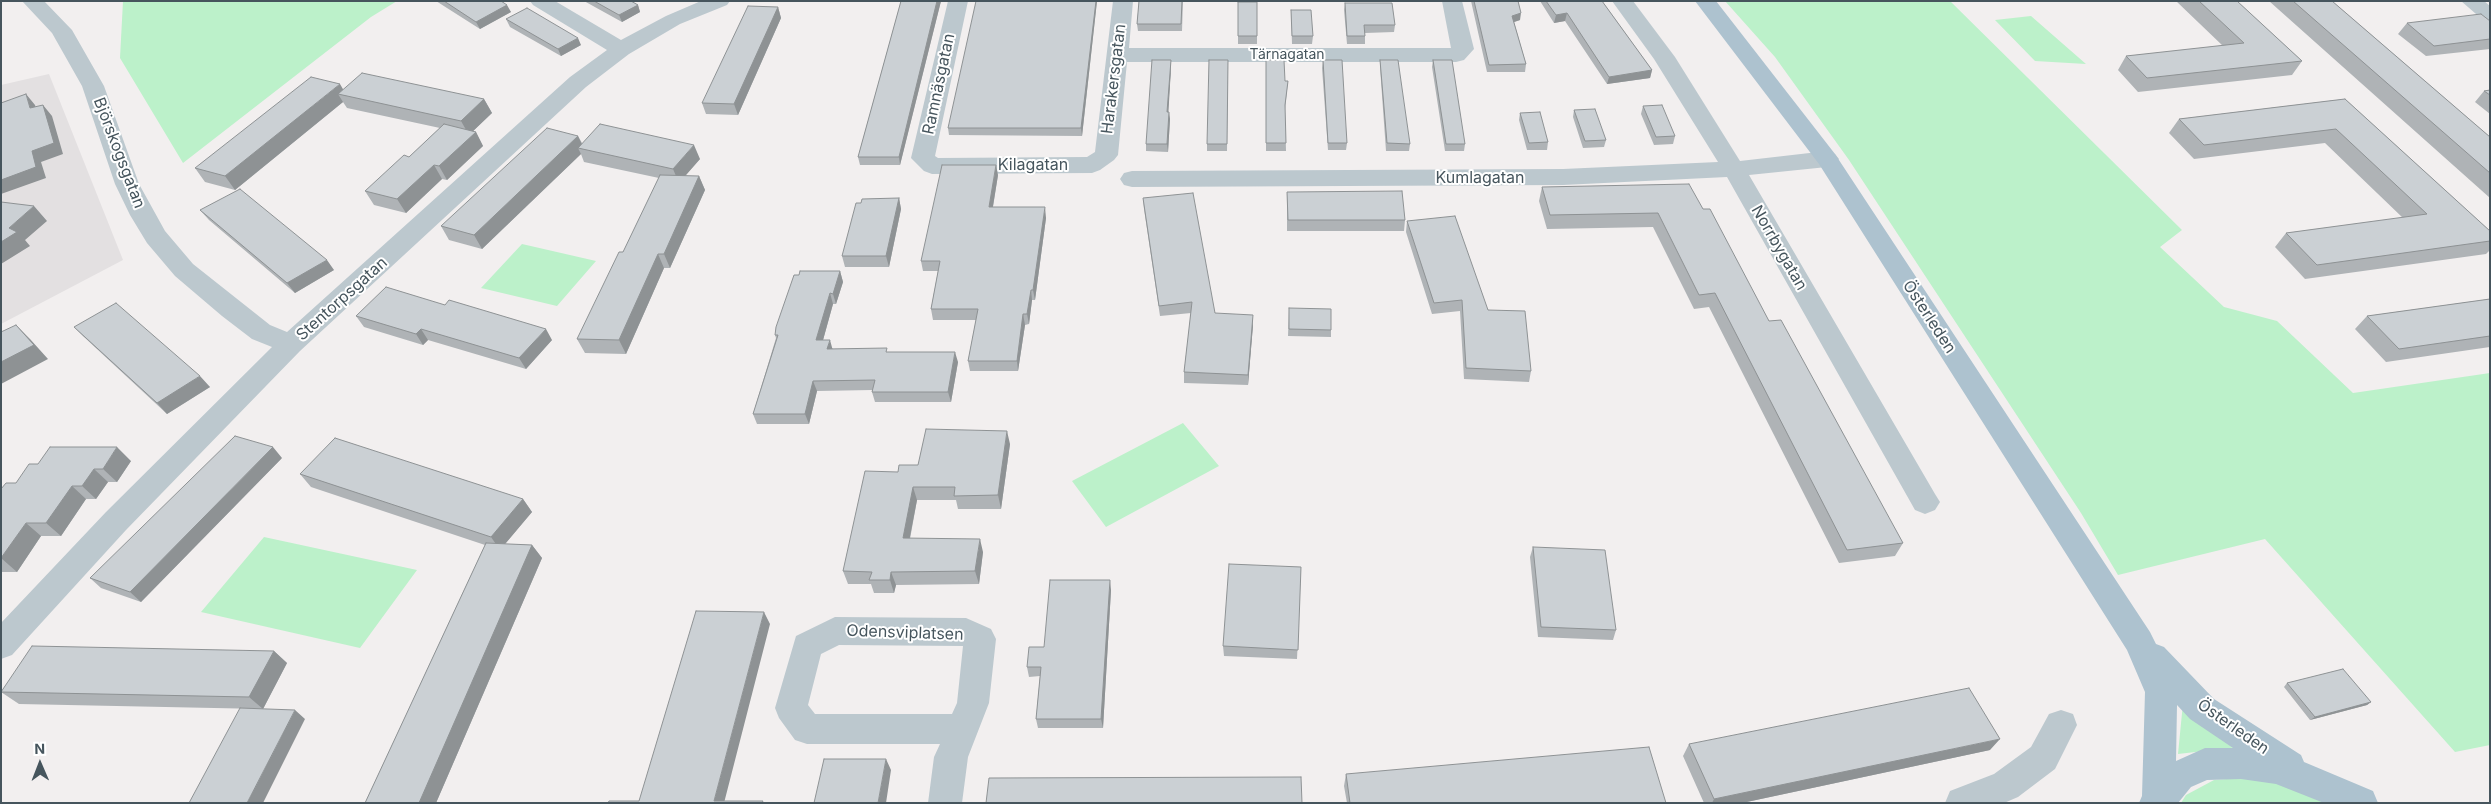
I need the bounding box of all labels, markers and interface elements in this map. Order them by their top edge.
street label: Harakersgatan [1098,23,1130,135]
street label: Ramnäsgatan [919,32,959,136]
street label: Tärnagatan [1249,47,1325,63]
street label: Björskogsgatan [89,95,149,211]
street label: Kilagatan [998,155,1068,175]
street label: Kumlagatan [1435,168,1525,188]
street label: Norrbygatan [1747,202,1811,294]
street label: Stentorpsgatan [293,253,391,345]
street label: Österleden [1898,277,1960,357]
street label: Odensviplatsen [846,621,964,645]
street label: Österleden [2193,695,2273,759]
north arrow [15,739,65,789]
text: N [34,740,45,757]

